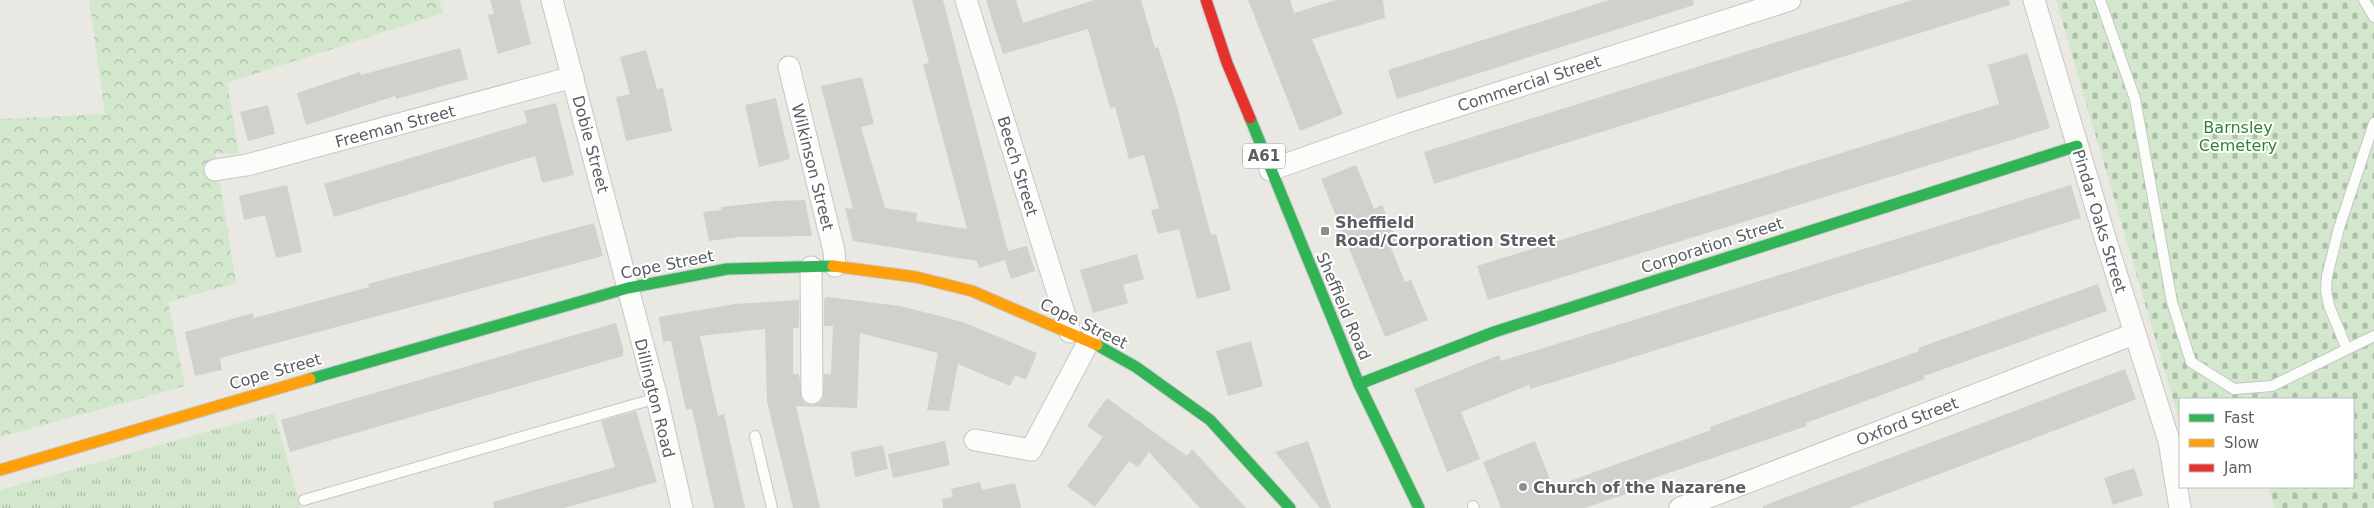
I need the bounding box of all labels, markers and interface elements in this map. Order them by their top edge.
street label: Commercial Street [1455,51,1603,116]
street label: Dobie Street [568,93,613,195]
street label: Freeman Street [333,101,457,152]
street label: Wilkinson Street [788,102,837,233]
street label: Beech Street [993,114,1042,218]
park label: Barnsley Cemetery [2199,118,2277,155]
road number: A61 [1243,144,1285,168]
street label: Pindar Oaks Street [2069,147,2130,295]
place label: Sheffield Road/Corporation Street [1335,213,1556,250]
street label: Corporation Street [1639,214,1786,277]
marker: Sheffield Road/Corporation Street [1319,225,1331,237]
street label: Cope Street [619,246,715,283]
street label: Sheffield Road [1312,249,1375,363]
street label: Cope Street [1037,294,1130,353]
street label: Dillington Road [631,337,678,460]
street label: Cope Street [227,349,323,394]
street label: Oxford Street [1854,393,1961,450]
legend [2179,398,2354,488]
text: Fast [2224,409,2254,427]
text: Slow [2224,434,2259,452]
text: Jam [2223,459,2252,477]
place label: Church of the Nazarene [1533,478,1746,497]
marker: Church of the Nazarene [1517,481,1529,493]

